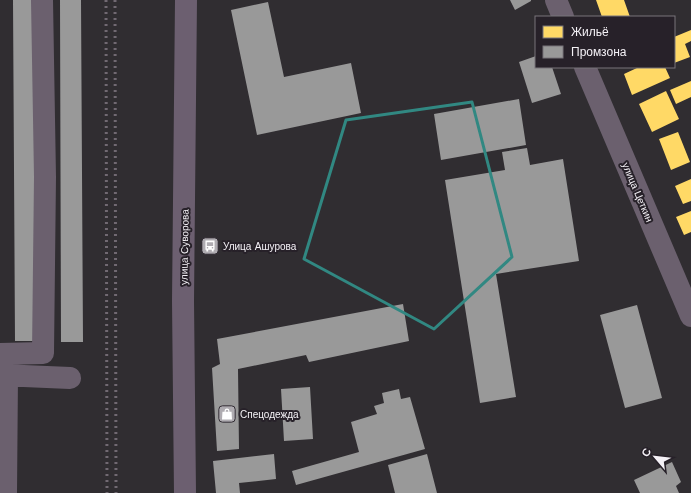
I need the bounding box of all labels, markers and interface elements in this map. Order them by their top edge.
legend [535,16,675,68]
text: Жильё [571,25,609,39]
text: Промзона [571,45,627,59]
street label: улица Цеткин [620,161,655,224]
street label: улица Суворова [178,209,191,285]
bus stop icon: Улица Ашурова [200,236,220,256]
place label: Улица Ашурова [223,241,297,252]
shop icon: Спецодежда [217,404,237,424]
place label: Спецодежда [240,409,299,420]
north arrow [635,437,675,477]
text: С [639,446,654,459]

